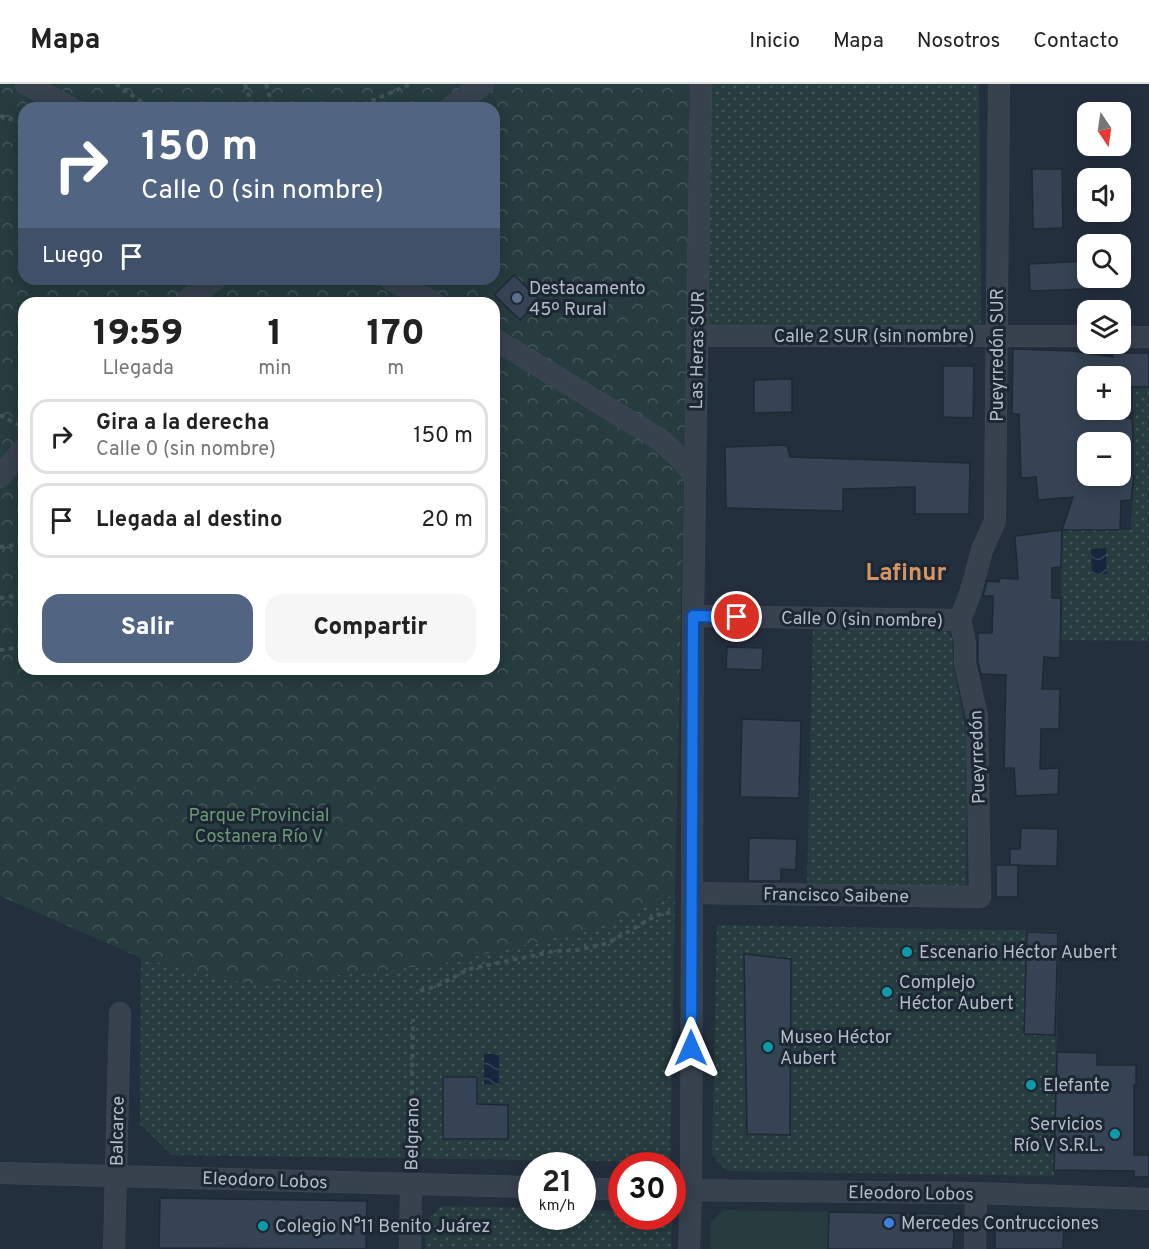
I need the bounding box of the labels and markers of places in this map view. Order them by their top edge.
place label: Destacamento 45º Rural [529,278,646,322]
marker: Destacamento 45º Rural [510,291,524,305]
pin [711,591,762,642]
place label: Escenario Héctor Aubert [919,942,1117,965]
marker: Escenario Héctor Aubert [900,945,914,959]
place label: Complejo Héctor Aubert [899,972,1014,1016]
marker: Complejo Héctor Aubert [880,985,894,999]
place label: Museo Héctor Aubert [780,1027,892,1071]
marker: Museo Héctor Aubert [761,1040,775,1054]
place label: Elefante [1043,1075,1110,1098]
marker: Elefante [1024,1078,1038,1092]
place label: Servicios Río V S.R.L. [1013,1114,1103,1158]
marker: Servicios Río V S.R.L. [1108,1127,1122,1141]
place label: Mercedes Contrucciones [901,1213,1099,1236]
place label: Colegio N°11 Benito Juárez [275,1216,490,1239]
marker: Mercedes Contrucciones [882,1216,896,1230]
marker: Colegio N°11 Benito Juárez [256,1219,270,1233]

